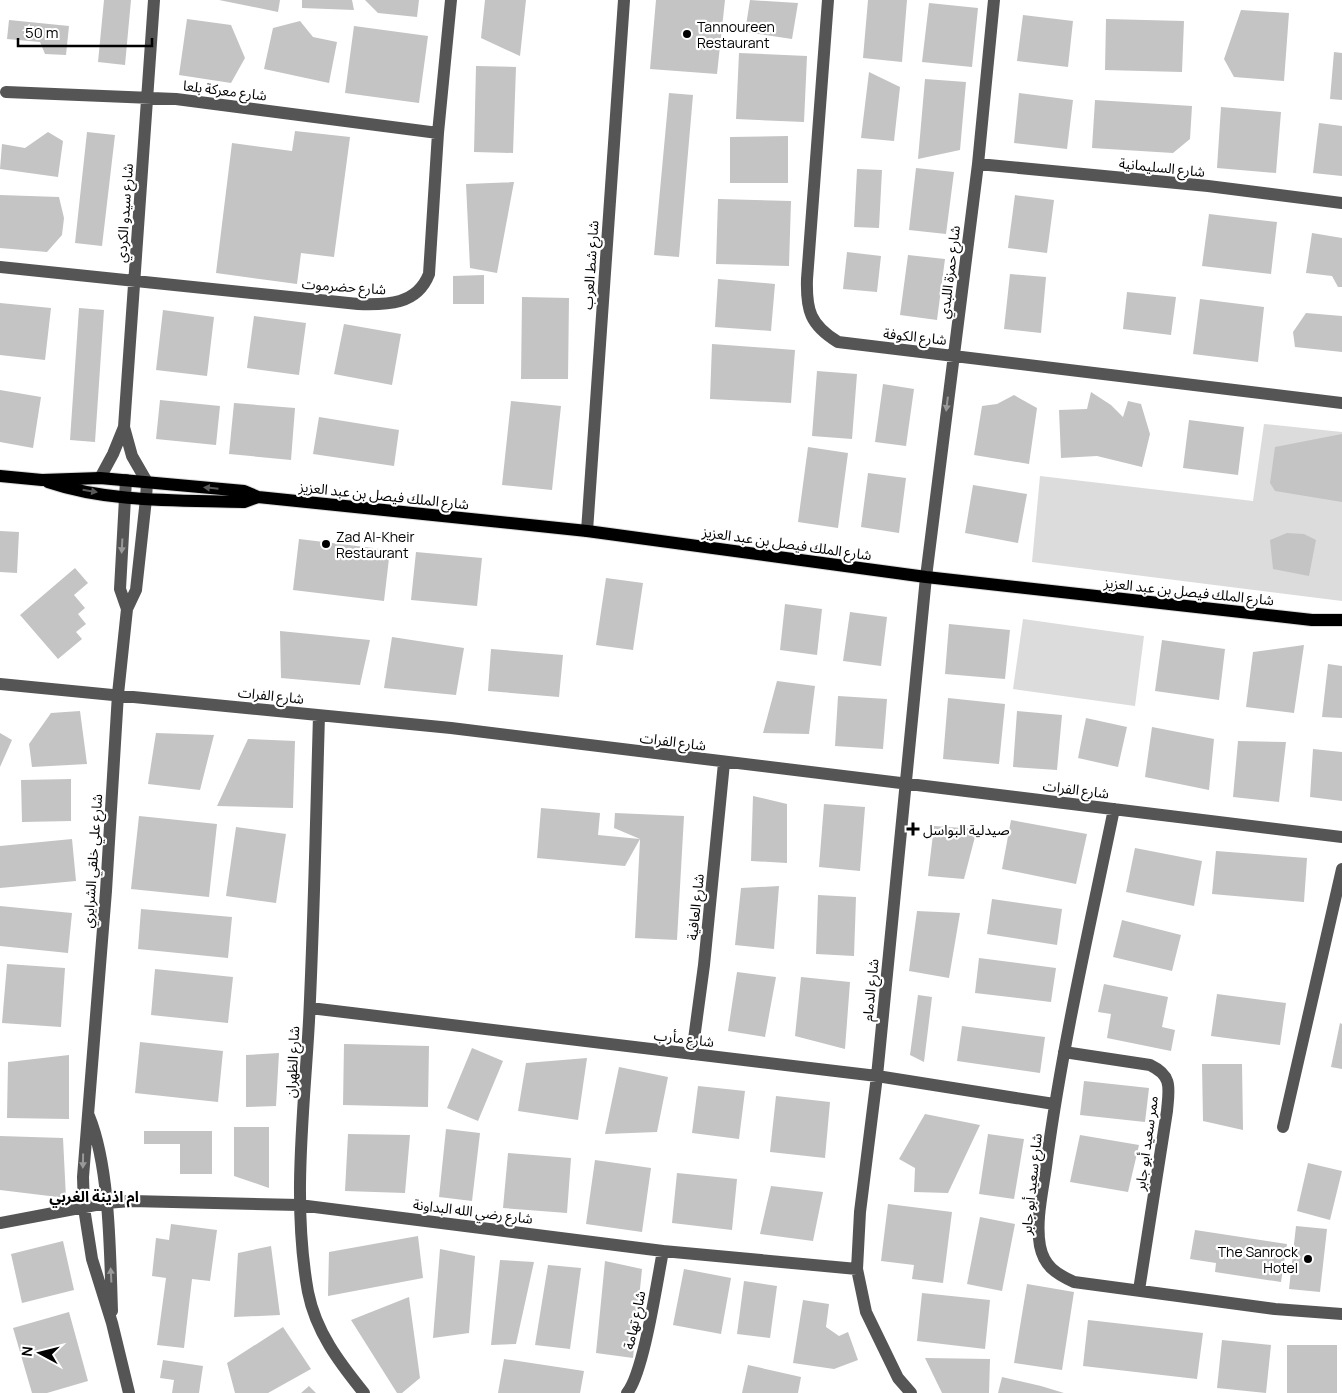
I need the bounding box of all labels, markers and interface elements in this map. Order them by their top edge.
scale bar [18,15,151,47]
place label: Tannoureen Restaurant [697,17,775,52]
text: 50 m [25,22,59,43]
marker: Tannoureen Restaurant [681,28,693,40]
street label: شارع معركة بلعا [182,75,268,107]
street label: شارع السليمانية [1118,153,1206,183]
street label: شارع سيدو الكردي [111,163,139,263]
street label: شارع شط العرب [577,220,605,310]
street label: شارع حمزة اللبدي [934,224,966,320]
street label: شارع حضرموت [301,274,387,300]
street label: شارع الكوفة [882,323,948,351]
one-way arrow [943,396,951,412]
street label: شارع الملك فيصل بن عبد العزيز [297,477,470,515]
one-way arrow [203,483,219,491]
one-way arrow [82,488,98,496]
street label: شارع الملك فيصل بن عبد العزيز [700,522,873,566]
place label: Zad Al-Kheir Restaurant [336,527,415,562]
one-way arrow [118,538,126,554]
marker: Zad Al-Kheir Restaurant [320,538,332,550]
street label: شارع الملك فيصل بن عبد العزيز [1102,573,1275,611]
street label: شارع الفرات [237,682,305,710]
street label: شارع الفرات [639,728,707,756]
street label: شارع الفرات [1042,776,1110,804]
street label: شارع علي خلقي الشرايري [78,793,108,929]
place label: صيدلية البواسل [923,820,1010,839]
marker: صيدلية البواسل [907,823,919,835]
street label: شارع العافية [682,873,710,941]
street label: شارع الدمام [857,958,885,1022]
street label: شارع الظهران [281,1025,305,1099]
street label: شارع مأرب [653,1025,715,1053]
street label: ممر سعيد أبو جابر [1130,1094,1162,1193]
street label: شارع سعيد أبو جابر [1016,1132,1048,1237]
one-way arrow [79,1154,87,1170]
district label: ام اذينة الغربي [49,1186,139,1208]
street label: شارع رضي الله البداونة [412,1194,534,1230]
place label: The Sanrock Hotel [1218,1242,1299,1277]
marker: The Sanrock Hotel [1302,1253,1314,1265]
one-way arrow [106,1267,114,1283]
street label: شارع تهامة [619,1289,651,1352]
north arrow [15,1328,65,1378]
text: N [17,1345,37,1358]

